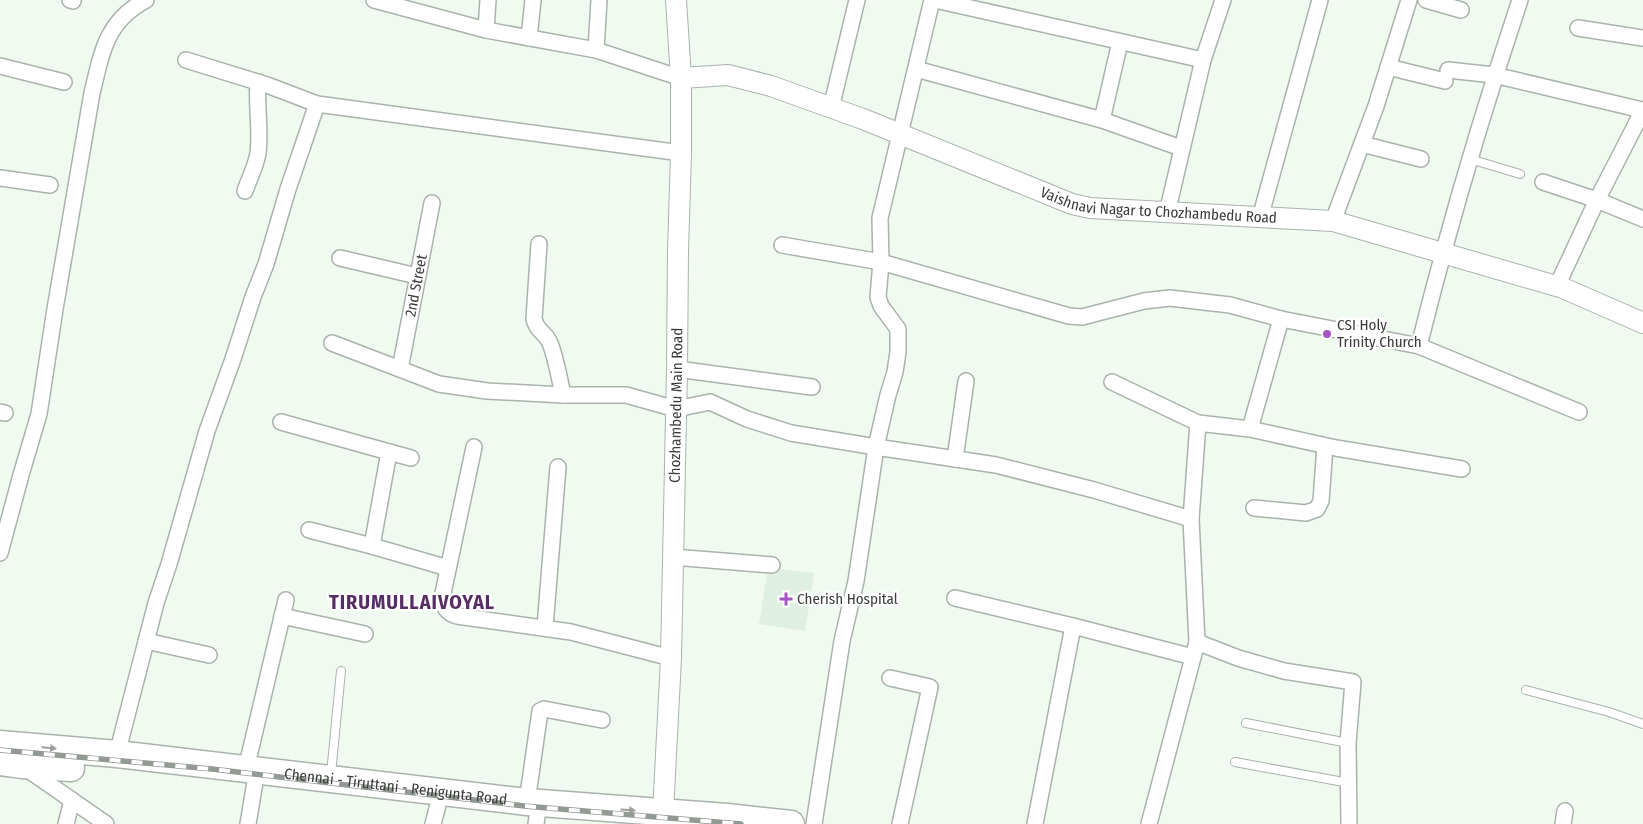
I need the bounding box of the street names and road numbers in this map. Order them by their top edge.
street label: Vaishnavi Nagar to Chozhambedu Road [1038,183,1277,227]
street label: 2nd Street [401,253,431,318]
street label: Chozhambedu Main Road [666,328,686,483]
street label: Chennai - Tiruttani - Renigunta Road [283,765,508,809]

